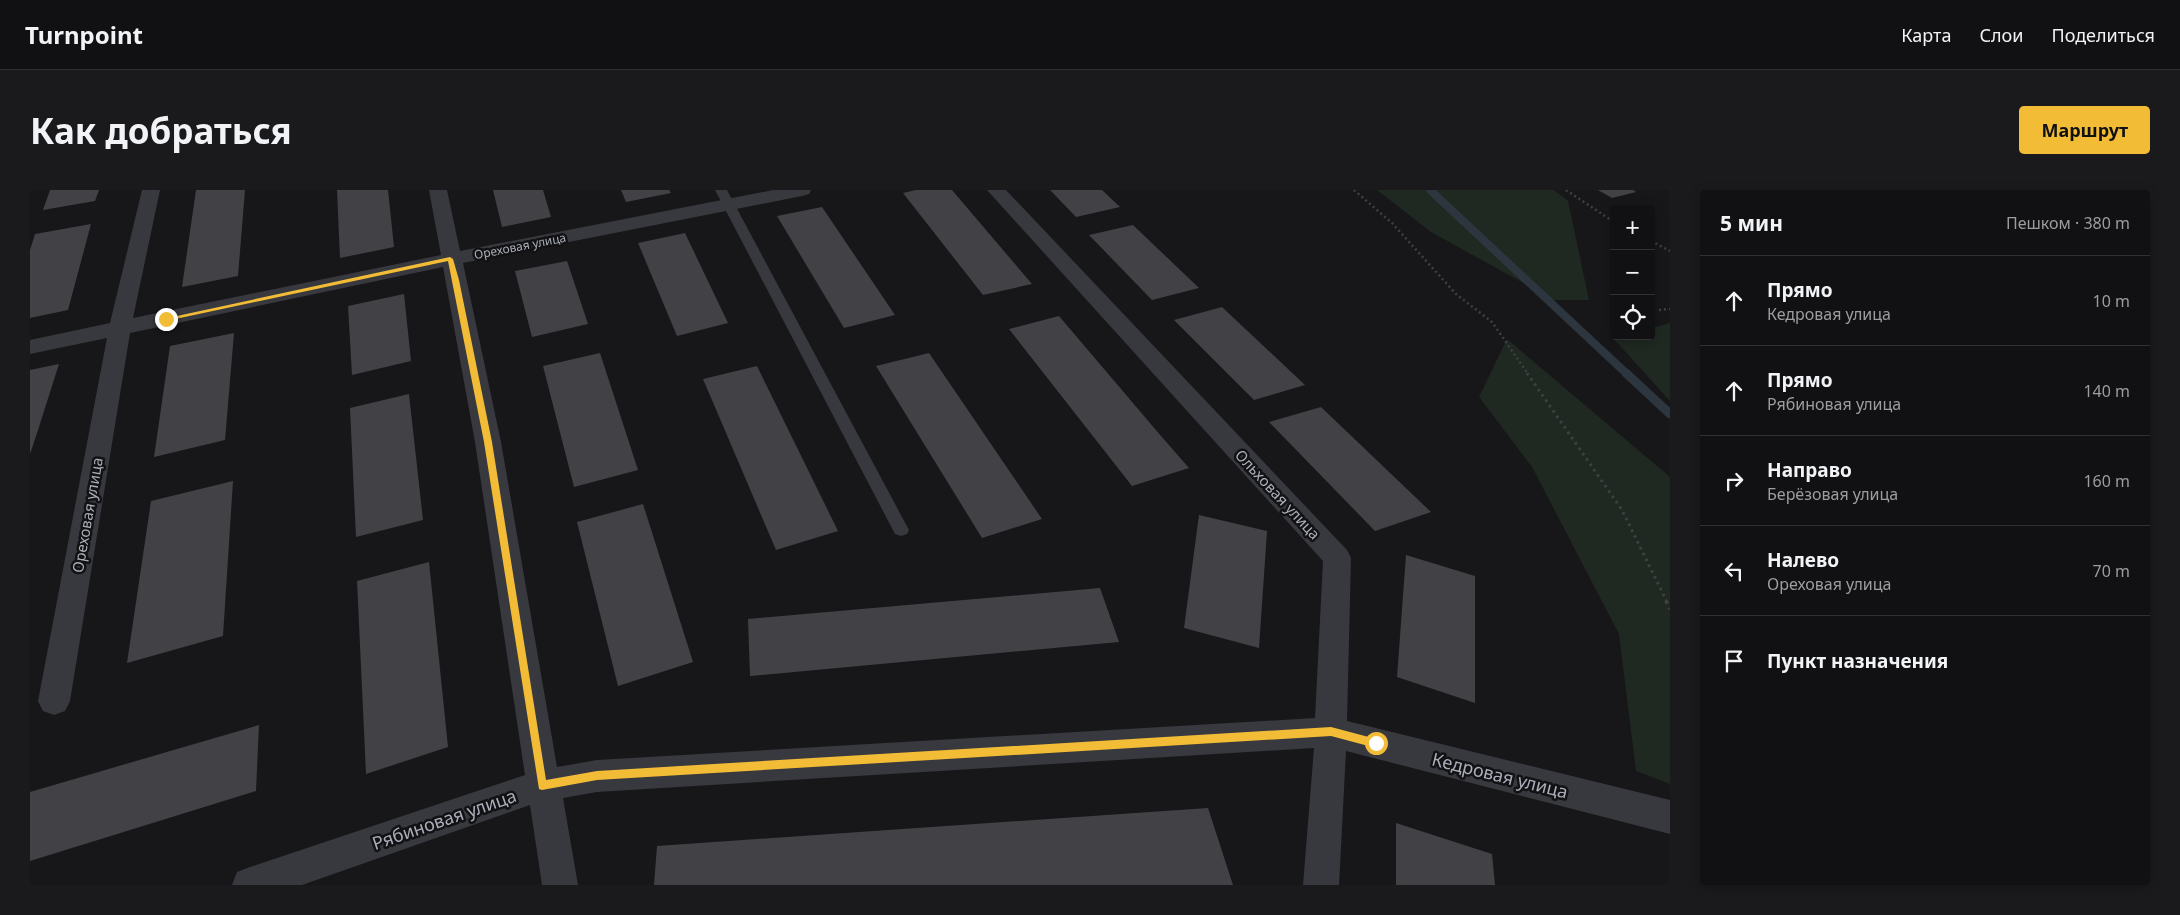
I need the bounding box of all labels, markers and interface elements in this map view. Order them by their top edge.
text: Turnpoint [25,18,143,51]
text: Карта [1901,23,1951,47]
text: Слои [1979,23,2023,47]
text: Поделиться [2051,23,2155,47]
button: Маршрут [2019,106,2150,154]
text: Как добраться [30,107,292,154]
map controls [1610,205,1655,340]
button: + [1610,205,1655,250]
text: 5 мин [1720,209,1783,237]
text: Пешком · 380 m [2006,212,2130,234]
street label: Ореховая улица [473,229,567,263]
button: − [1610,250,1655,295]
text: Прямо [1767,277,1833,303]
icon: ahead [1720,287,1748,315]
text: 10 m [2093,290,2130,312]
button: locate [1610,295,1655,340]
text: Кедровая улица [1767,303,1891,325]
route end [155,308,178,331]
text: Прямо [1767,367,1833,393]
icon: ahead [1720,377,1748,405]
text: 140 m [2083,380,2130,402]
text: Рябиновая улица [1767,393,1901,415]
street label: Ольховая улица [1231,445,1325,543]
street label: Ореховая улица [67,456,107,574]
text: Направо [1767,457,1852,483]
icon: right [1720,467,1748,495]
text: 160 m [2083,470,2130,492]
text: Берёзовая улица [1767,483,1898,505]
text: Налево [1767,547,1839,573]
icon: left [1720,557,1748,585]
text: 70 m [2093,560,2130,582]
text: Ореховая улица [1767,573,1891,595]
icon: arrive [1720,647,1748,675]
text: Пункт назначения [1767,648,1948,674]
route start [1365,732,1388,755]
street label: Кедровая улица [1429,746,1571,804]
street label: Рябиновая улица [369,783,519,855]

